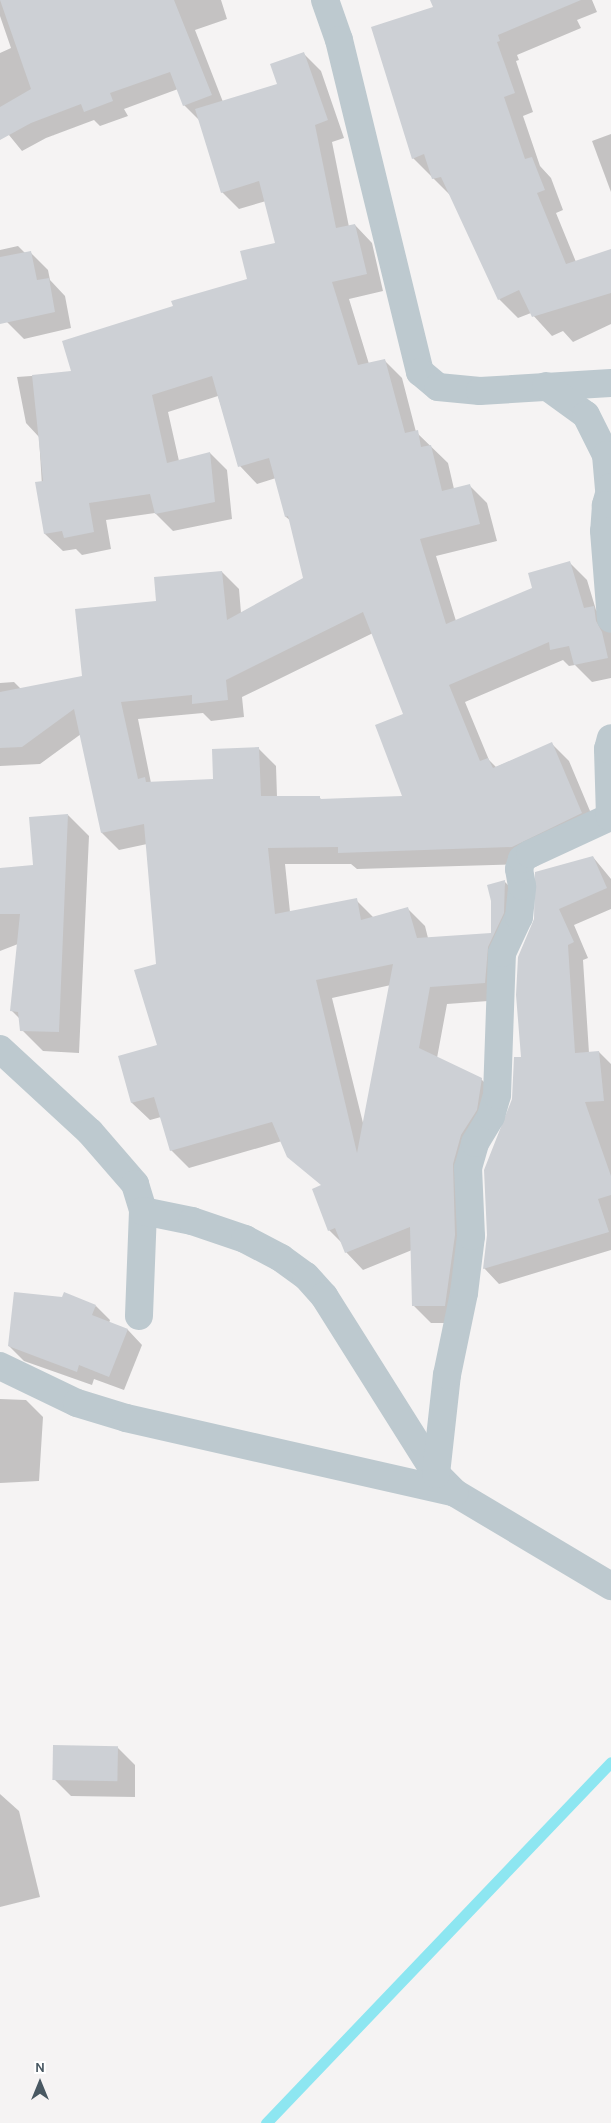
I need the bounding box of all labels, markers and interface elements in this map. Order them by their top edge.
north arrow [15,2058,65,2108]
text: N [35,2059,45,2076]

